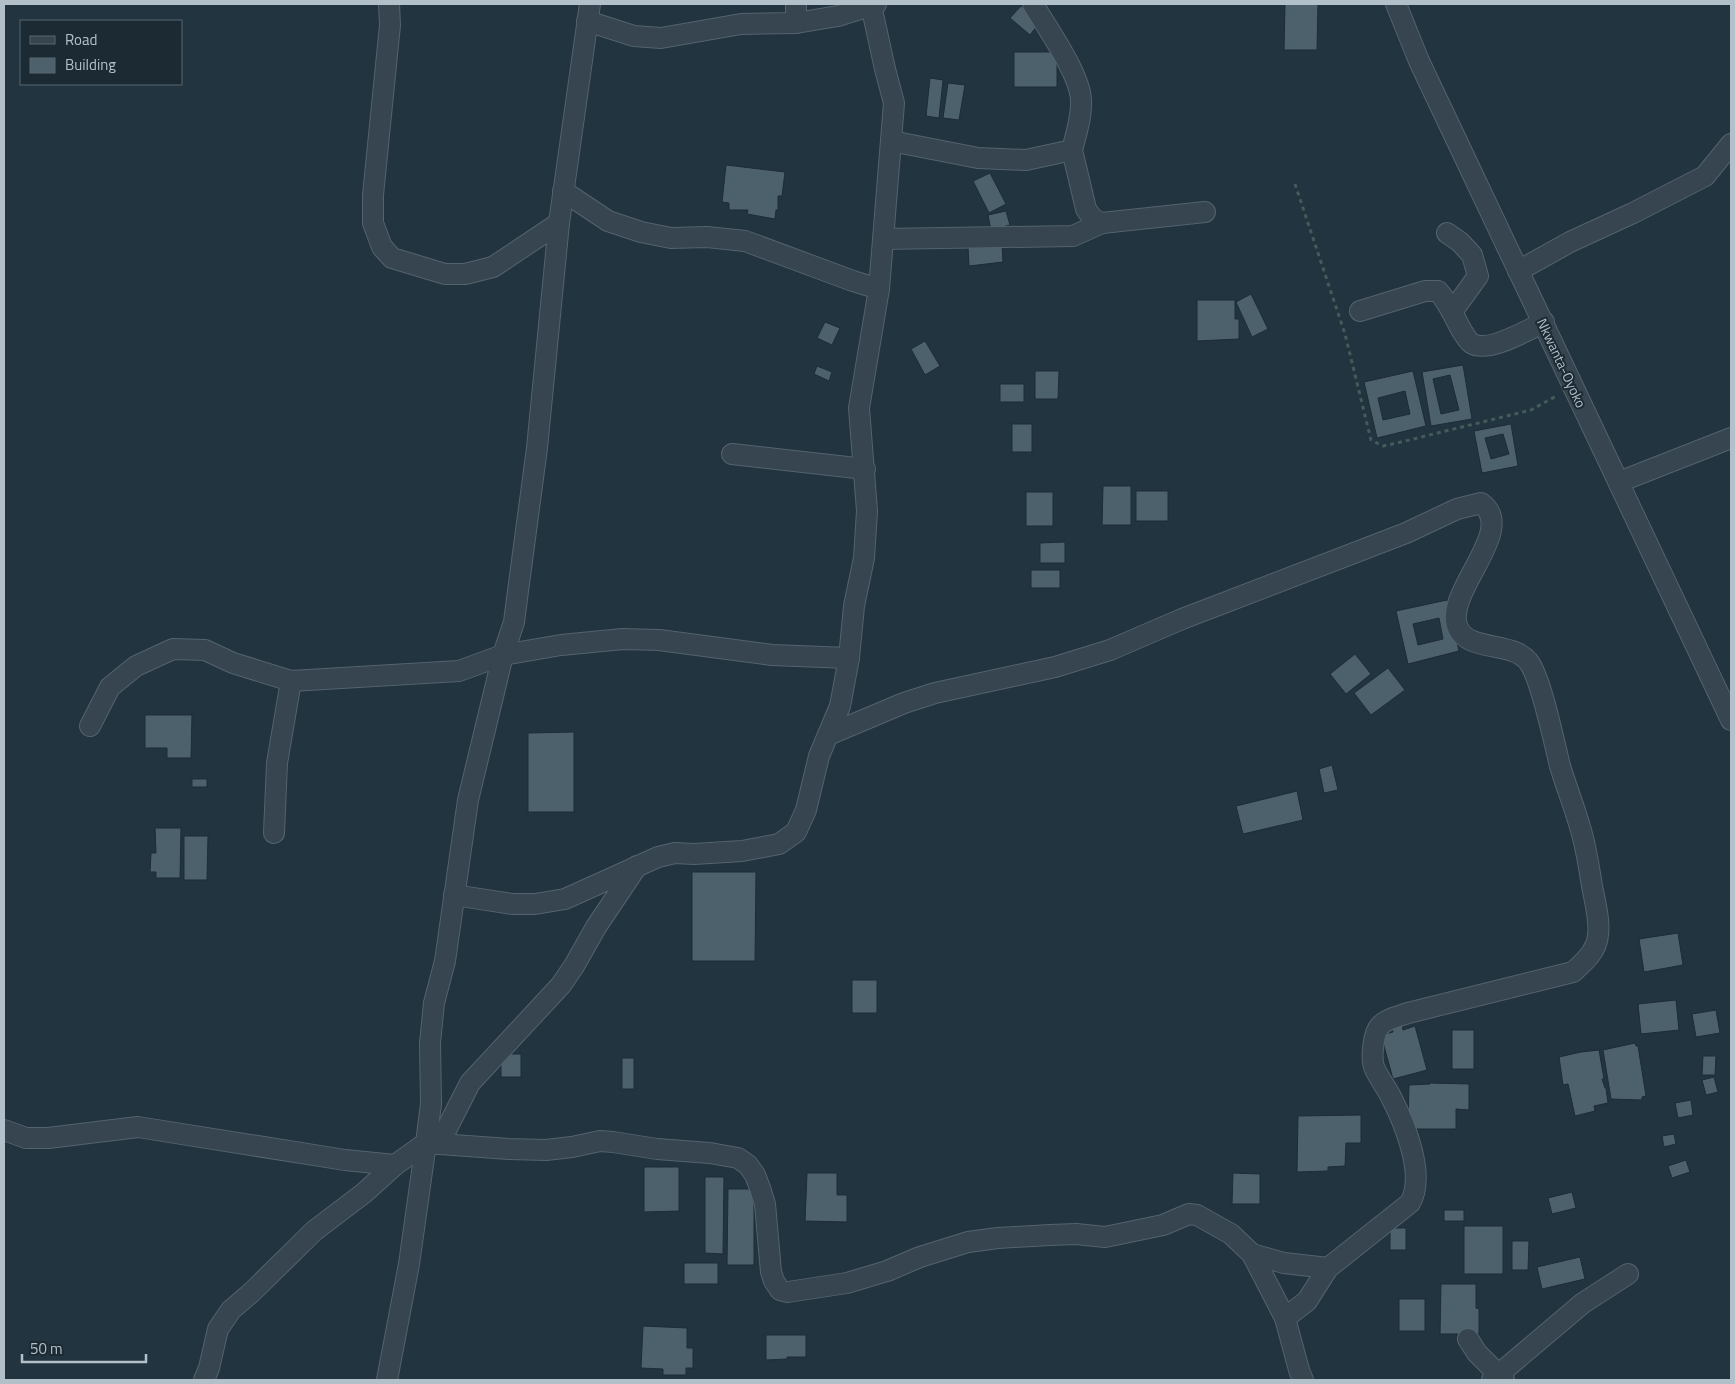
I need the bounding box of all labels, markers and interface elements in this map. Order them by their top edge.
legend [20,20,182,85]
text: Road [65,28,97,51]
text: Building [65,53,116,76]
street label: Nkwanta-Oyoko [1532,315,1592,411]
scale bar [22,1332,146,1364]
text: 50 m [30,1337,63,1360]

